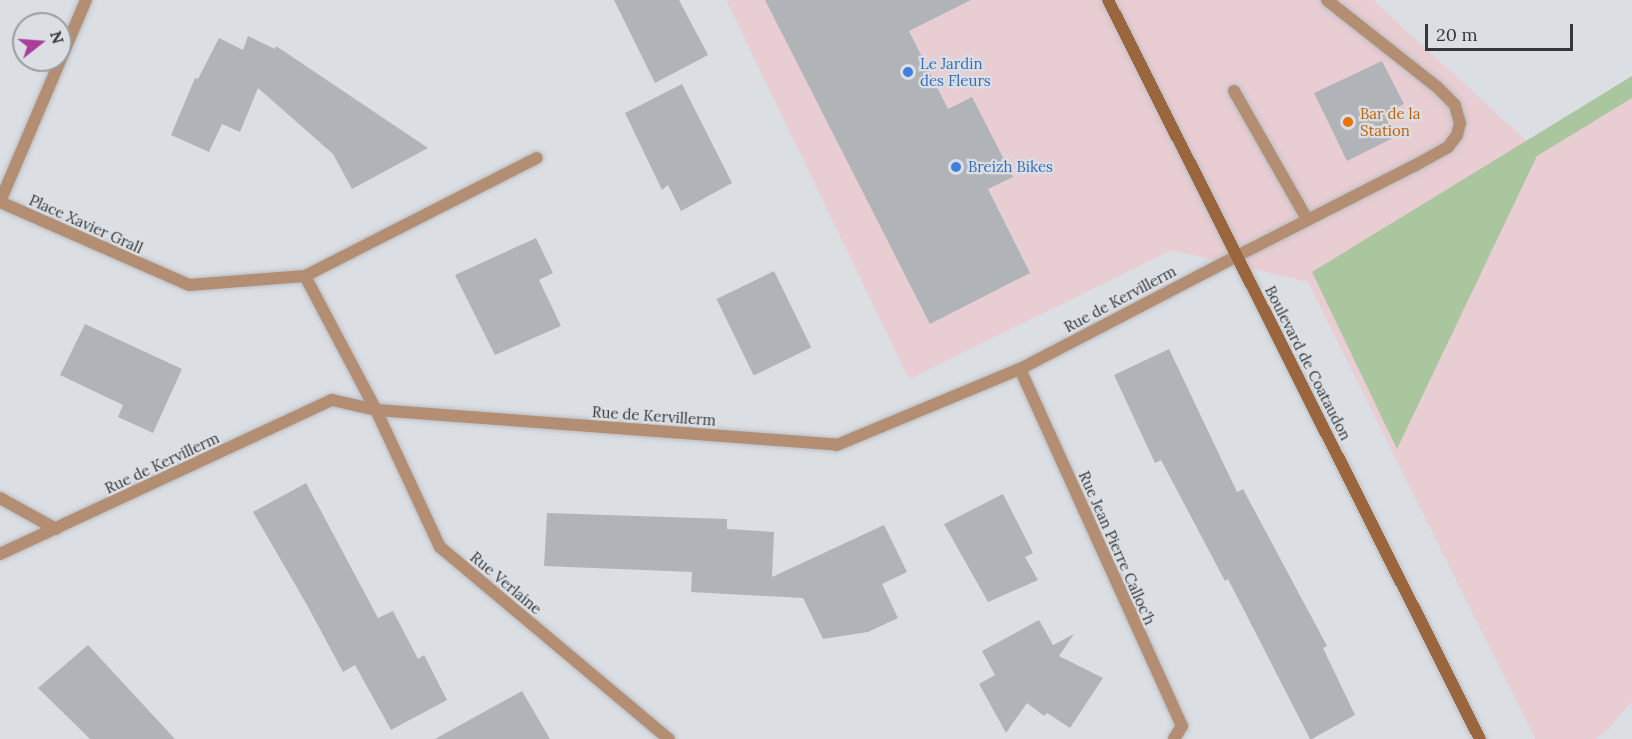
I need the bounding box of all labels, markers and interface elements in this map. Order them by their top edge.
north arrow [12,12,72,72]
scale bar [1428,12,1576,50]
text: 20 m [1436,23,1478,46]
text: N [46,28,69,46]
place label: Le Jardin des Fleurs [920,54,991,89]
marker: Le Jardin des Fleurs [901,65,915,79]
place label: Bar de la Station [1360,104,1420,139]
marker: Bar de la Station [1341,115,1355,129]
place label: Breizh Bikes [968,158,1053,176]
marker: Breizh Bikes [949,160,963,174]
street label: Place Xavier Grall [26,191,146,257]
street label: Rue de Kervillerm [1061,262,1179,336]
street label: Boulevard de Coataudon [1261,283,1355,443]
street label: Rue de Kervillerm [591,403,717,429]
street label: Rue de Kervillerm [102,429,222,497]
street label: Rue Jean Pierre Calloc'h [1075,468,1159,628]
street label: Rue Verlaine [467,548,545,618]

